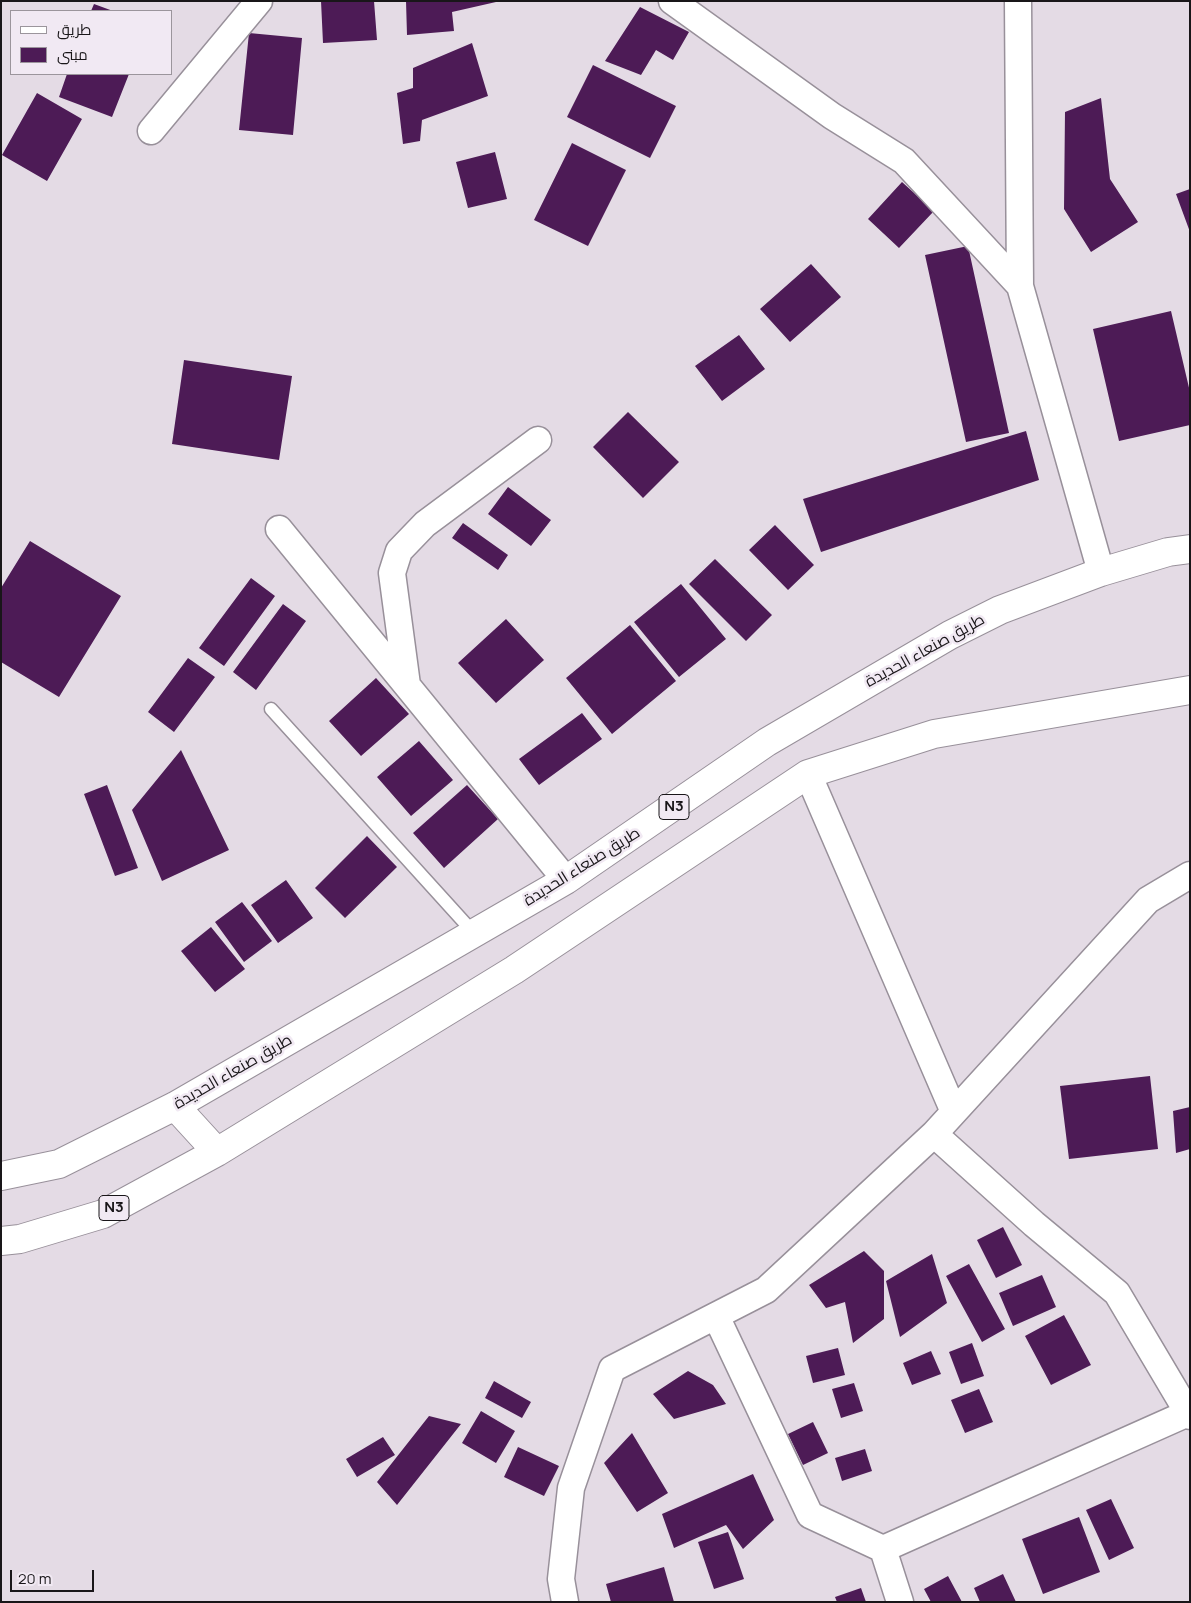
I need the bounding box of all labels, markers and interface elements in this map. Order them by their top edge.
legend [10,10,172,75]
text: طريق [57,19,91,40]
text: مبنى [57,44,88,65]
street label: طريق صنعاء الحديدة [862,610,988,692]
road number: N3 [659,794,689,820]
street label: طريق صنعاء الحديدة [520,823,644,911]
street label: طريق صنعاء الحديدة [170,1030,296,1114]
road number: N3 [99,1196,129,1220]
scale bar [12,1560,96,1592]
text: 20 m [18,1568,51,1589]

